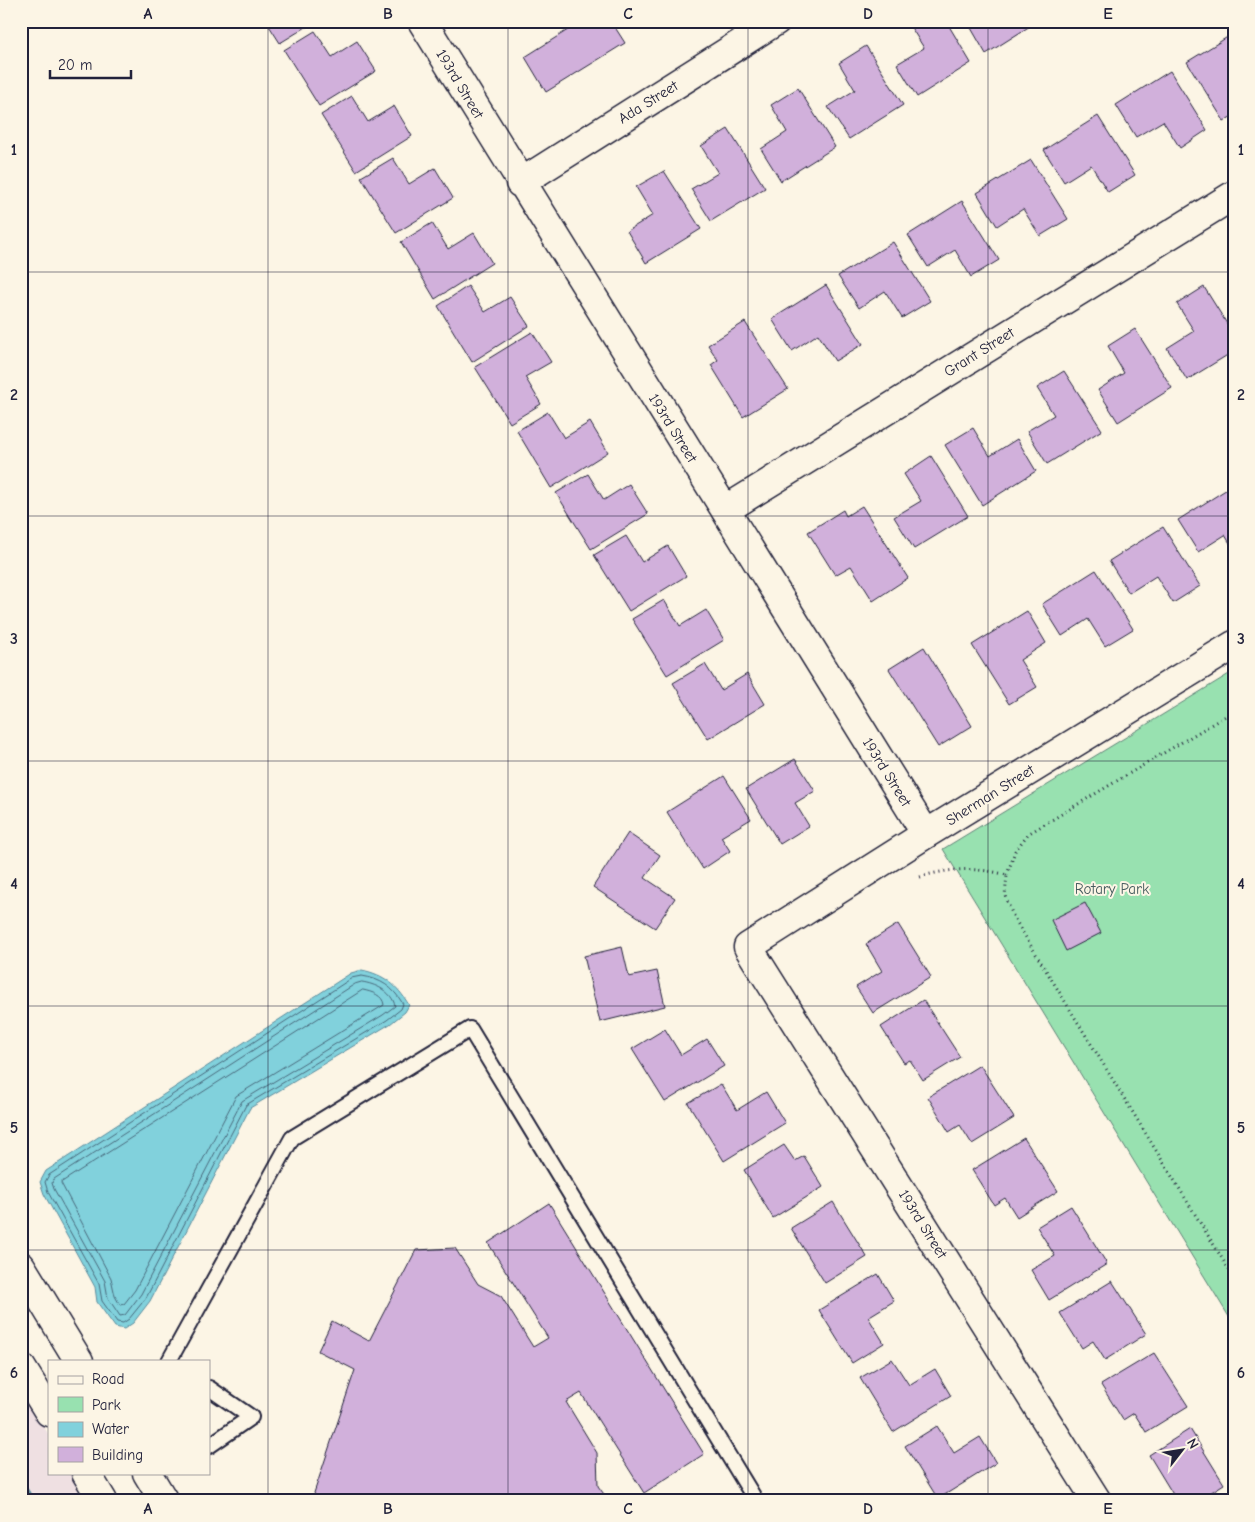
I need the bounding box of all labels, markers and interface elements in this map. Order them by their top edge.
text: A [144,5,153,23]
text: B [383,5,393,23]
text: C [623,5,633,23]
text: D [863,5,873,23]
text: E [1103,5,1113,23]
street label: 193rd Street [432,46,488,122]
scale bar [50,48,131,80]
text: 20 m [58,56,92,74]
street label: Ada Street [615,76,682,127]
text: 1 [11,141,17,159]
text: 1 [1238,141,1244,159]
street label: Grant Street [941,323,1018,381]
text: 2 [10,386,18,404]
text: 2 [1237,386,1245,404]
street label: 193rd Street [645,390,702,466]
text: 3 [10,630,18,648]
text: 3 [1237,630,1245,648]
street label: 193rd Street [859,734,916,810]
street label: Sherman Street [942,760,1038,829]
text: 4 [10,875,18,893]
text: 4 [1237,875,1245,893]
park label: Rotary Park [1075,880,1150,898]
text: 5 [10,1119,18,1137]
text: 5 [1237,1119,1245,1137]
street label: 193rd Street [895,1186,952,1262]
legend [48,1360,210,1474]
text: 6 [10,1364,18,1382]
text: 6 [1237,1364,1245,1382]
text: Road [92,1370,124,1388]
text: Park [92,1396,121,1414]
text: Water [92,1420,129,1438]
north arrow [1158,1424,1208,1474]
text: N [1183,1435,1202,1452]
text: Building [92,1446,143,1464]
text: A [144,1500,153,1518]
text: B [383,1500,393,1518]
text: C [623,1500,633,1518]
text: D [863,1500,873,1518]
text: E [1103,1500,1113,1518]

